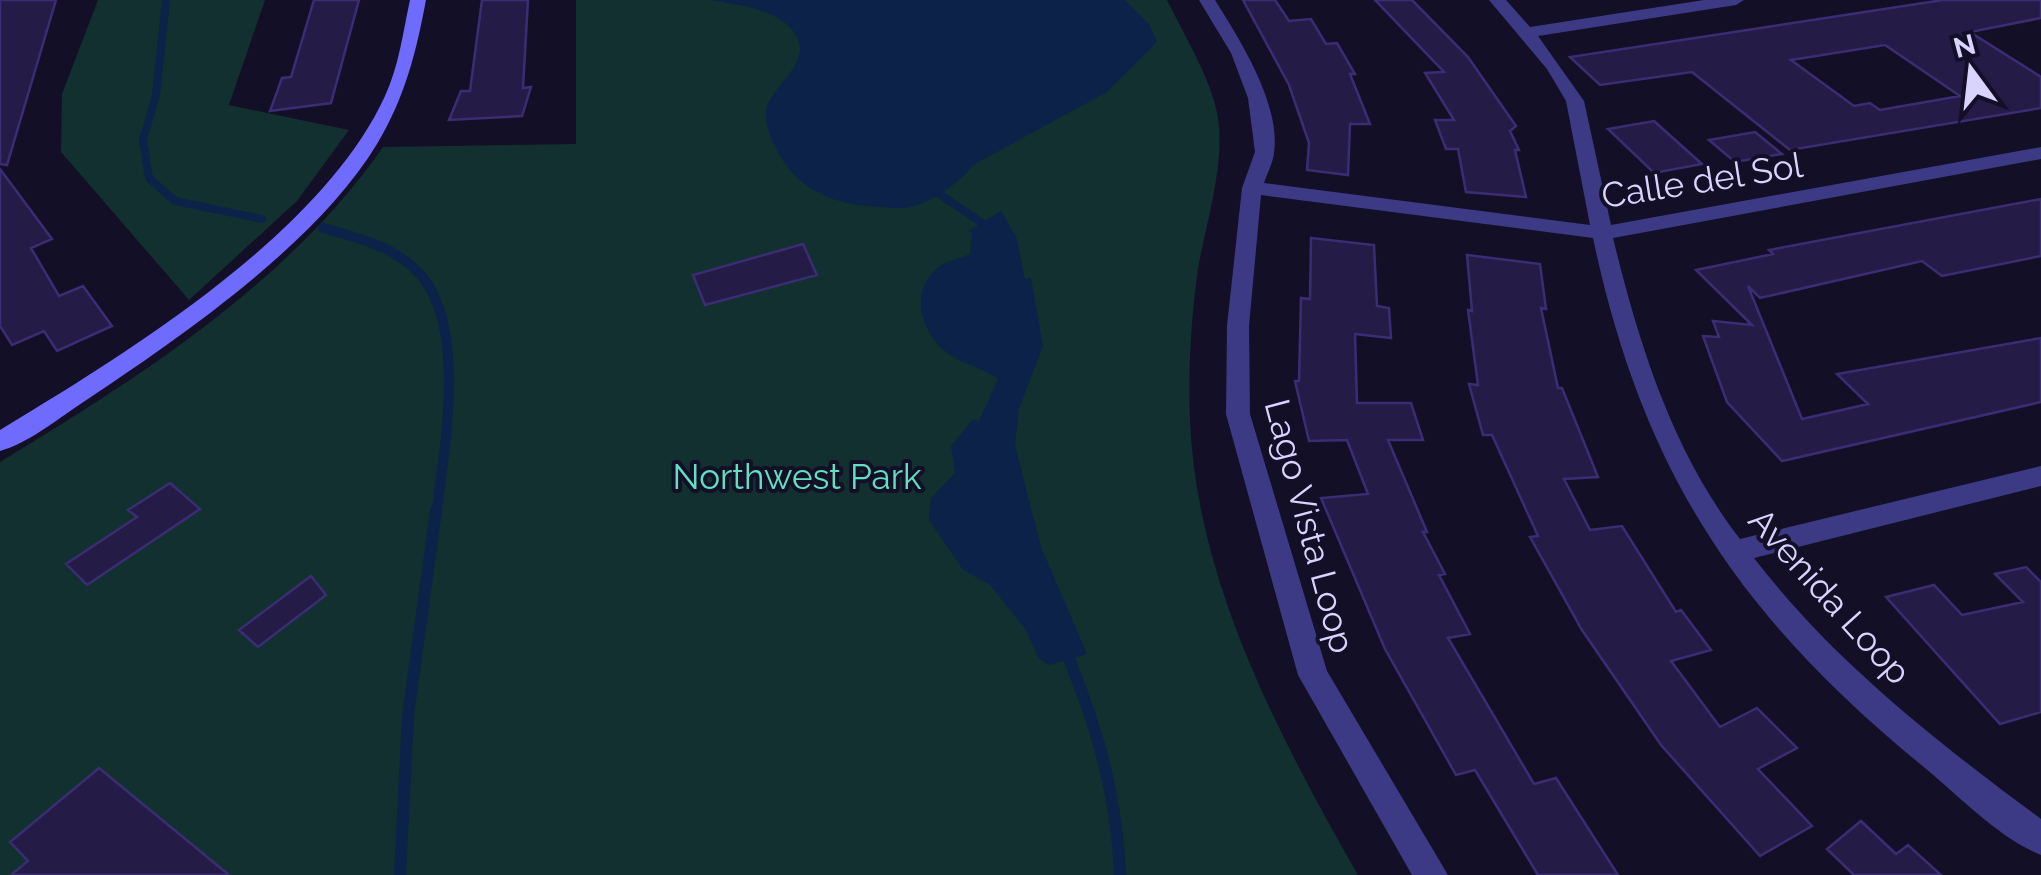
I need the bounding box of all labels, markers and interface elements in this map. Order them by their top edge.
north arrow [1921,20,2021,120]
text: N [1950,28,1979,65]
street label: Calle del Sol [1599,144,1806,216]
street label: Lago Vista Loop [1256,395,1364,657]
park label: Northwest Park [673,456,922,497]
street label: Avenida Loop [1740,500,1920,692]

